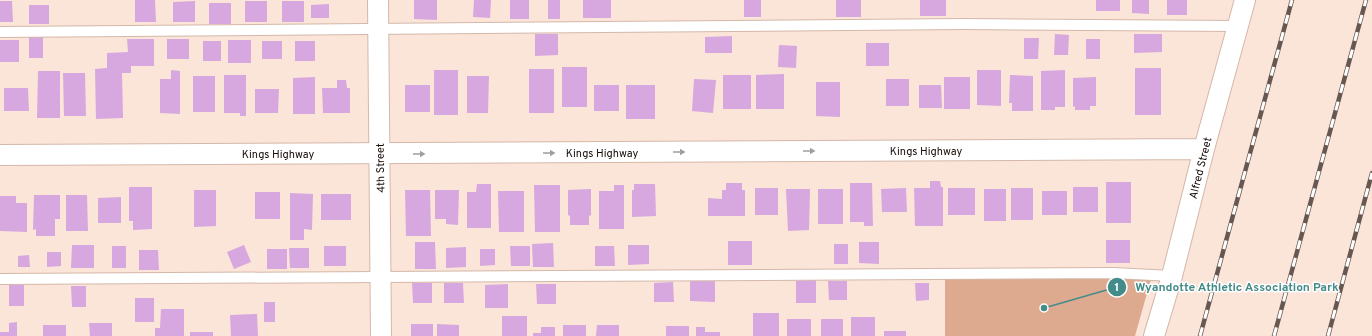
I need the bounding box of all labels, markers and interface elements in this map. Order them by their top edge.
street label: Alfred Street [1187,136,1215,201]
street label: 4th Street [374,143,388,193]
street label: Kings Highway [890,145,962,159]
street label: Kings Highway [566,147,638,161]
street label: Kings Highway [242,148,314,162]
one-way arrow [803,148,816,154]
one-way arrow [673,149,686,155]
one-way arrow [543,150,556,156]
one-way arrow [413,151,426,157]
callout: Wyandotte Athletic Association Park [1107,275,1347,299]
text: 1 [1115,280,1119,296]
text: Wyandotte Athletic Association Park [1135,280,1339,296]

